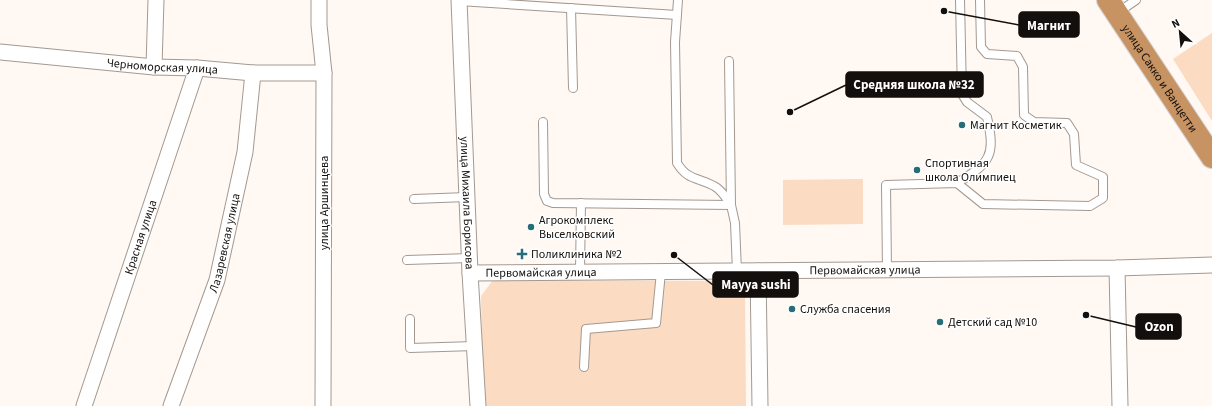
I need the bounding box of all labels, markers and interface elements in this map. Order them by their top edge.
callout: Магнит [1019,12,1079,37]
north arrow [1160,12,1200,52]
text: N [1169,15,1182,32]
text: Магнит [1027,17,1072,35]
street label: улица Сакко и Ванцетти [1118,21,1202,136]
street label: Черноморская улица [106,54,219,78]
callout: Средняя школа №32 [846,72,983,97]
text: Средняя школа №32 [853,76,975,94]
place label: Магнит Косметик [970,117,1062,134]
marker: Магнит Косметик [957,120,967,130]
street label: улица Михаила Борисова [456,136,478,270]
place label: Спортивная школа Олимпиец [925,155,1016,186]
street label: улица Аршинцева [316,156,333,250]
marker: Спортивная школа Олимпиец [912,165,922,175]
street label: Лазаревская улица [205,192,244,295]
street label: Красная улица [120,198,161,277]
place label: Агрокомплекс Выселковский [539,212,615,243]
marker: Агрокомплекс Выселковский [526,222,536,232]
place label: Поликлиника №2 [531,246,622,263]
marker: Поликлиника №2 [516,248,528,260]
street label: Первомайская улица [809,261,921,279]
street label: Первомайская улица [485,264,597,281]
callout: Mayya sushi [713,272,798,297]
text: Mayya sushi [721,276,791,294]
place label: Служба спасения [800,301,891,318]
marker: Служба спасения [787,304,797,314]
place label: Детский сад №10 [948,314,1037,331]
callout: Ozon [1136,314,1181,339]
marker: Детский сад №10 [935,317,945,327]
text: Ozon [1144,318,1174,336]

